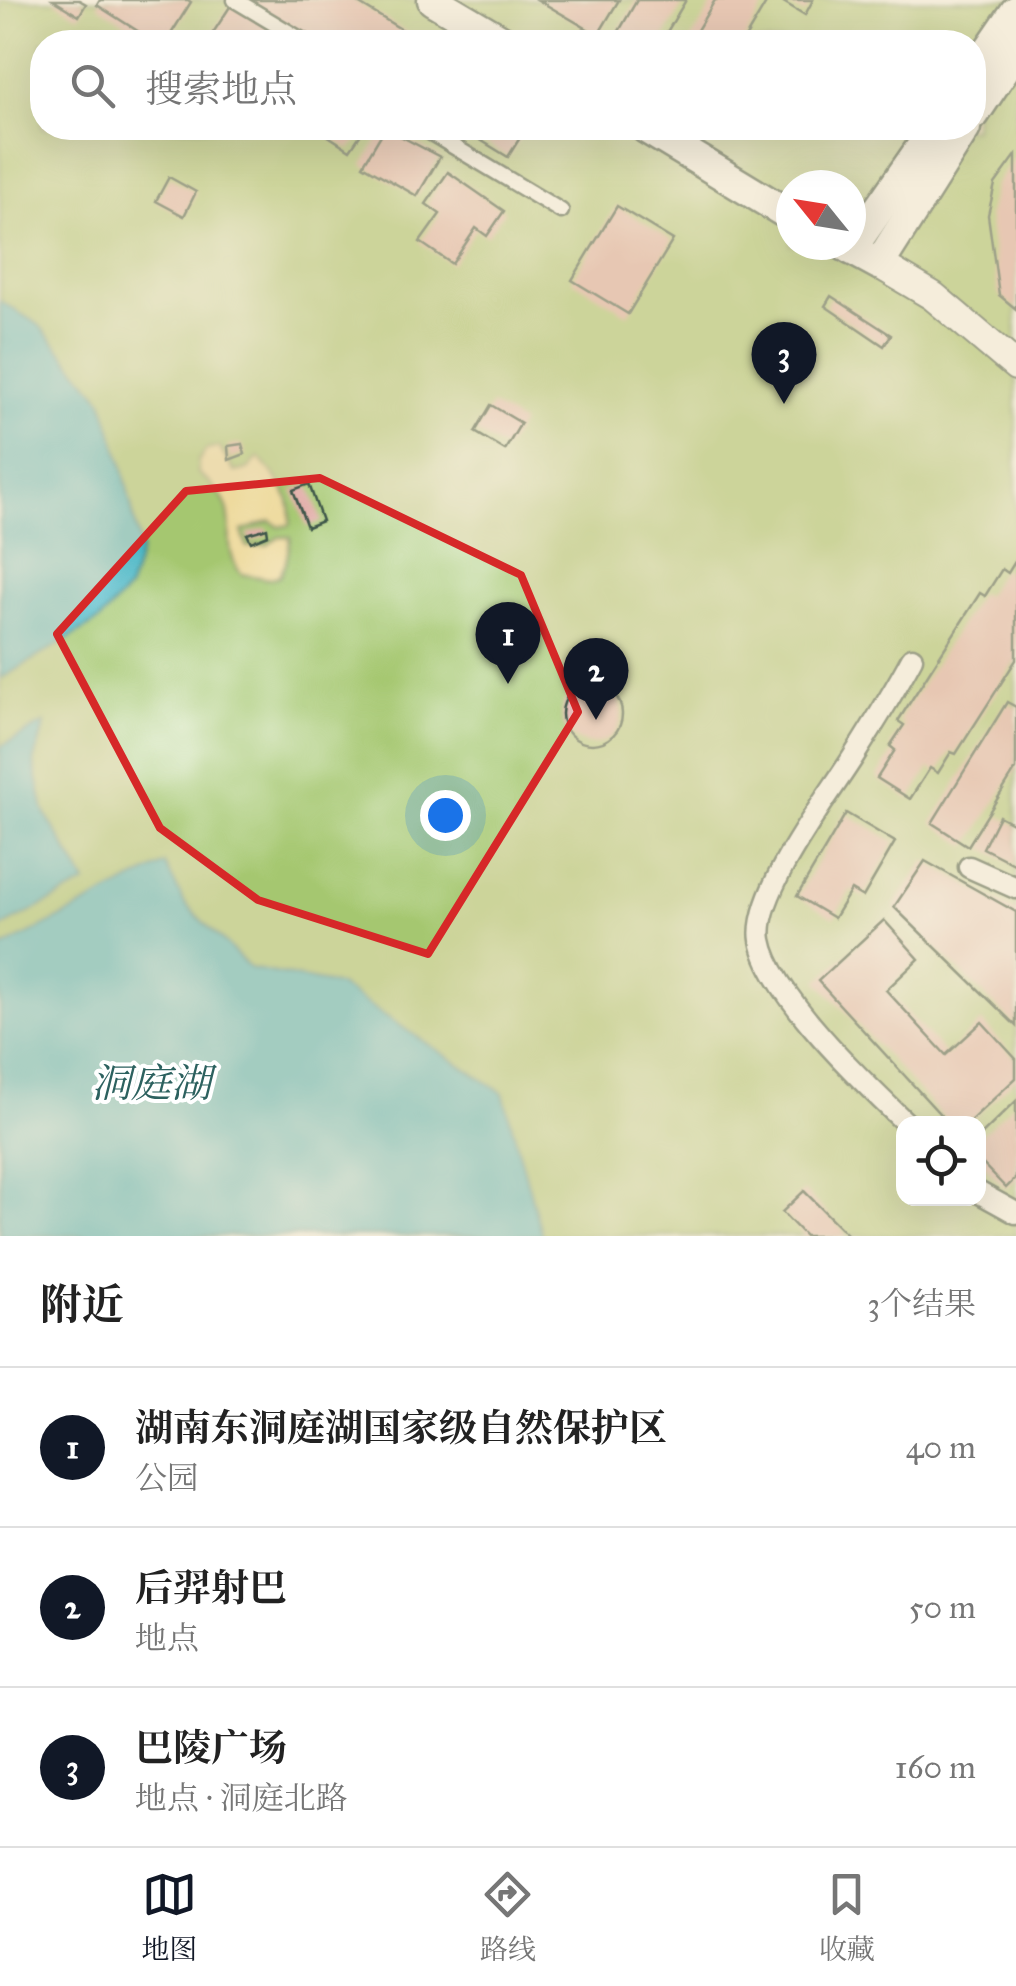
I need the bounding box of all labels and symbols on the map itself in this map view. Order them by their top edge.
north arrow [776,170,866,260]
pin: 3 [752,322,816,404]
pin: 1 [476,602,540,684]
pin: 2 [564,638,628,720]
your location [420,790,471,841]
water label: 洞庭湖 [91,1059,217,1108]

